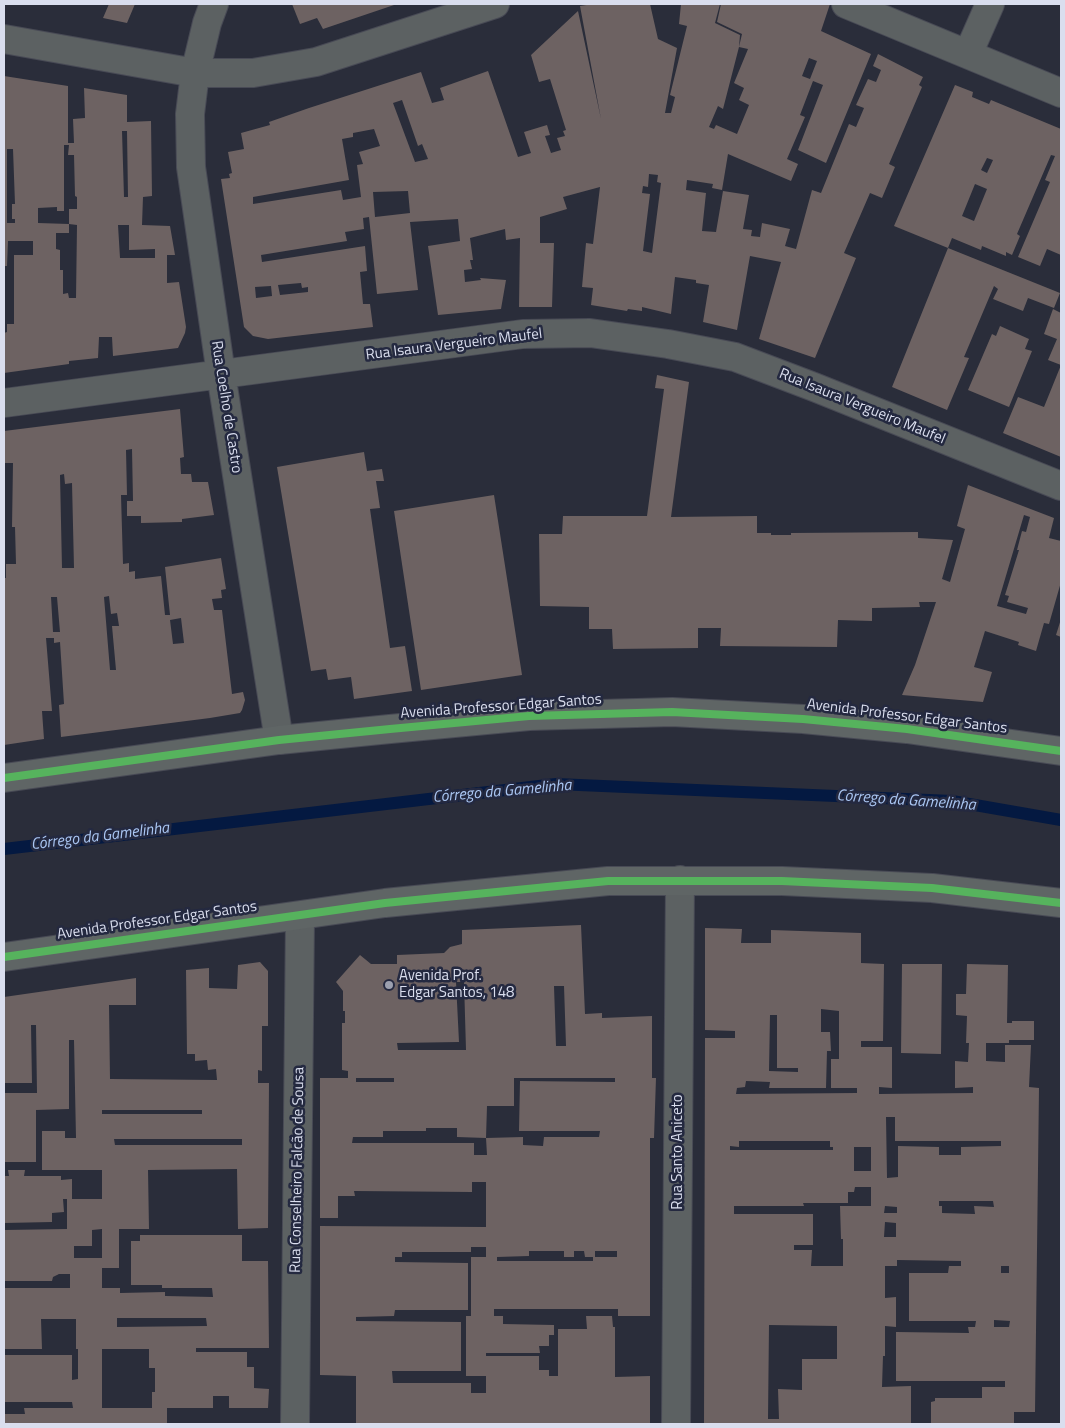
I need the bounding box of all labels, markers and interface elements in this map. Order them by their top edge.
street label: Rua Isaura Vergueiro Maufel [365,325,543,365]
street label: Rua Coelho de Castro [207,339,245,475]
street label: Rua Isaura Vergueiro Maufel [776,365,948,449]
street label: Avenida Professor Edgar Santos [400,691,602,723]
street label: Avenida Professor Edgar Santos [806,696,1008,738]
water label: Córrego da Gamelinha [432,776,572,808]
water label: Córrego da Gamelinha [836,787,976,815]
water label: Córrego da Gamelinha [30,819,170,855]
street label: Avenida Professor Edgar Santos [56,898,258,944]
place label: Avenida Prof. Edgar Santos, 148 [399,967,514,1002]
marker: Avenida Prof. Edgar Santos, 148 [383,979,395,991]
street label: Rua Conselheiro Falcão de Sousa [287,1067,309,1273]
street label: Rua Santo Aniceto [669,1094,687,1210]

